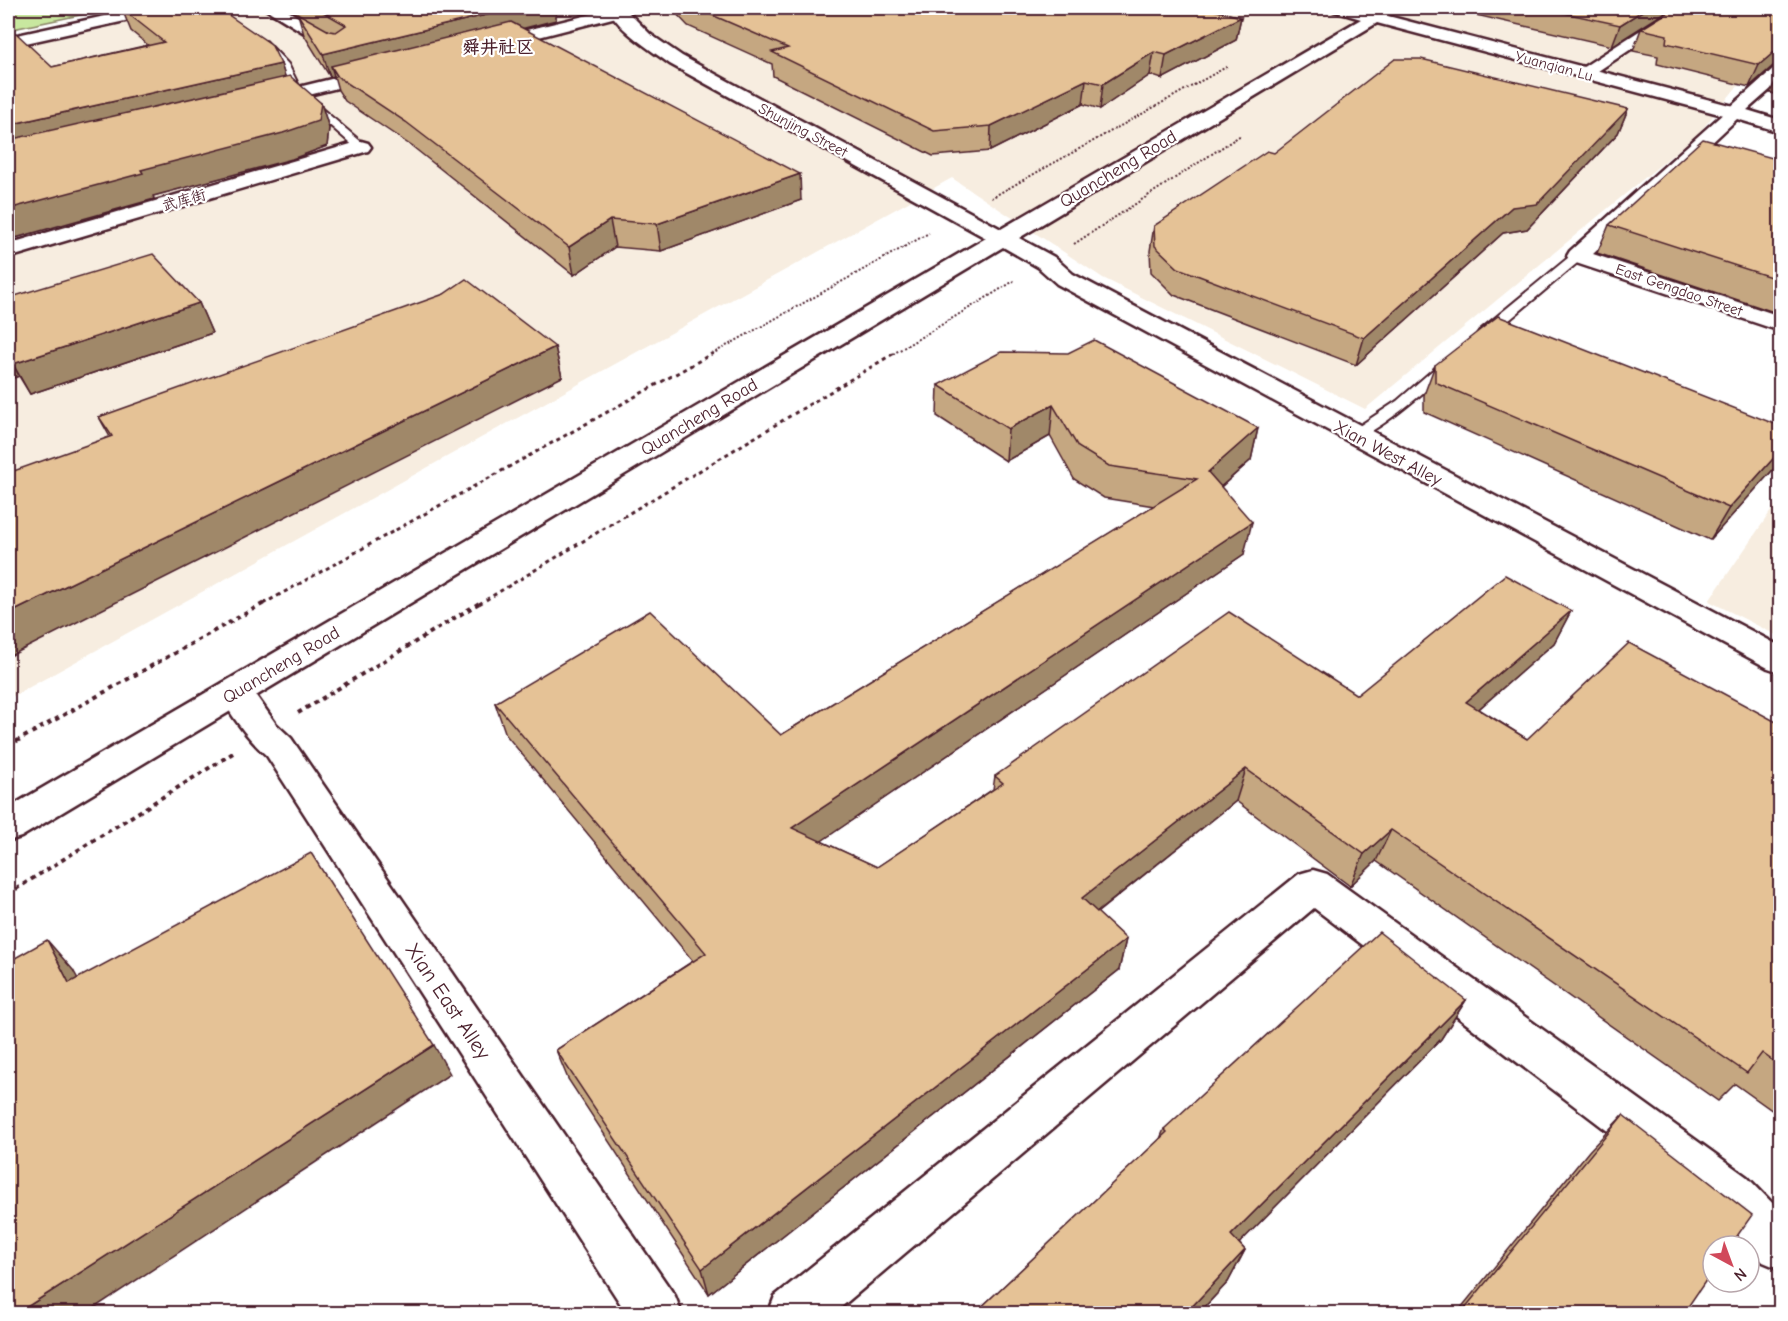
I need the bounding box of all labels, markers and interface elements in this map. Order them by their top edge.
district label: 舜井社区 [462,37,534,58]
street label: Yuanqian Lu [1513,47,1595,85]
street label: Shunjing Street [755,99,851,161]
street label: Quancheng Road [1056,126,1181,213]
street label: 武库街 [160,185,208,215]
street label: East Gengdao Street [1613,260,1745,320]
street label: Quancheng Road [637,374,762,461]
street label: Xian West Alley [1330,416,1446,491]
street label: Quancheng Road [219,622,344,709]
street label: Xian East Alley [400,938,496,1064]
north arrow [1701,1234,1761,1294]
text: N [1730,1264,1750,1285]

